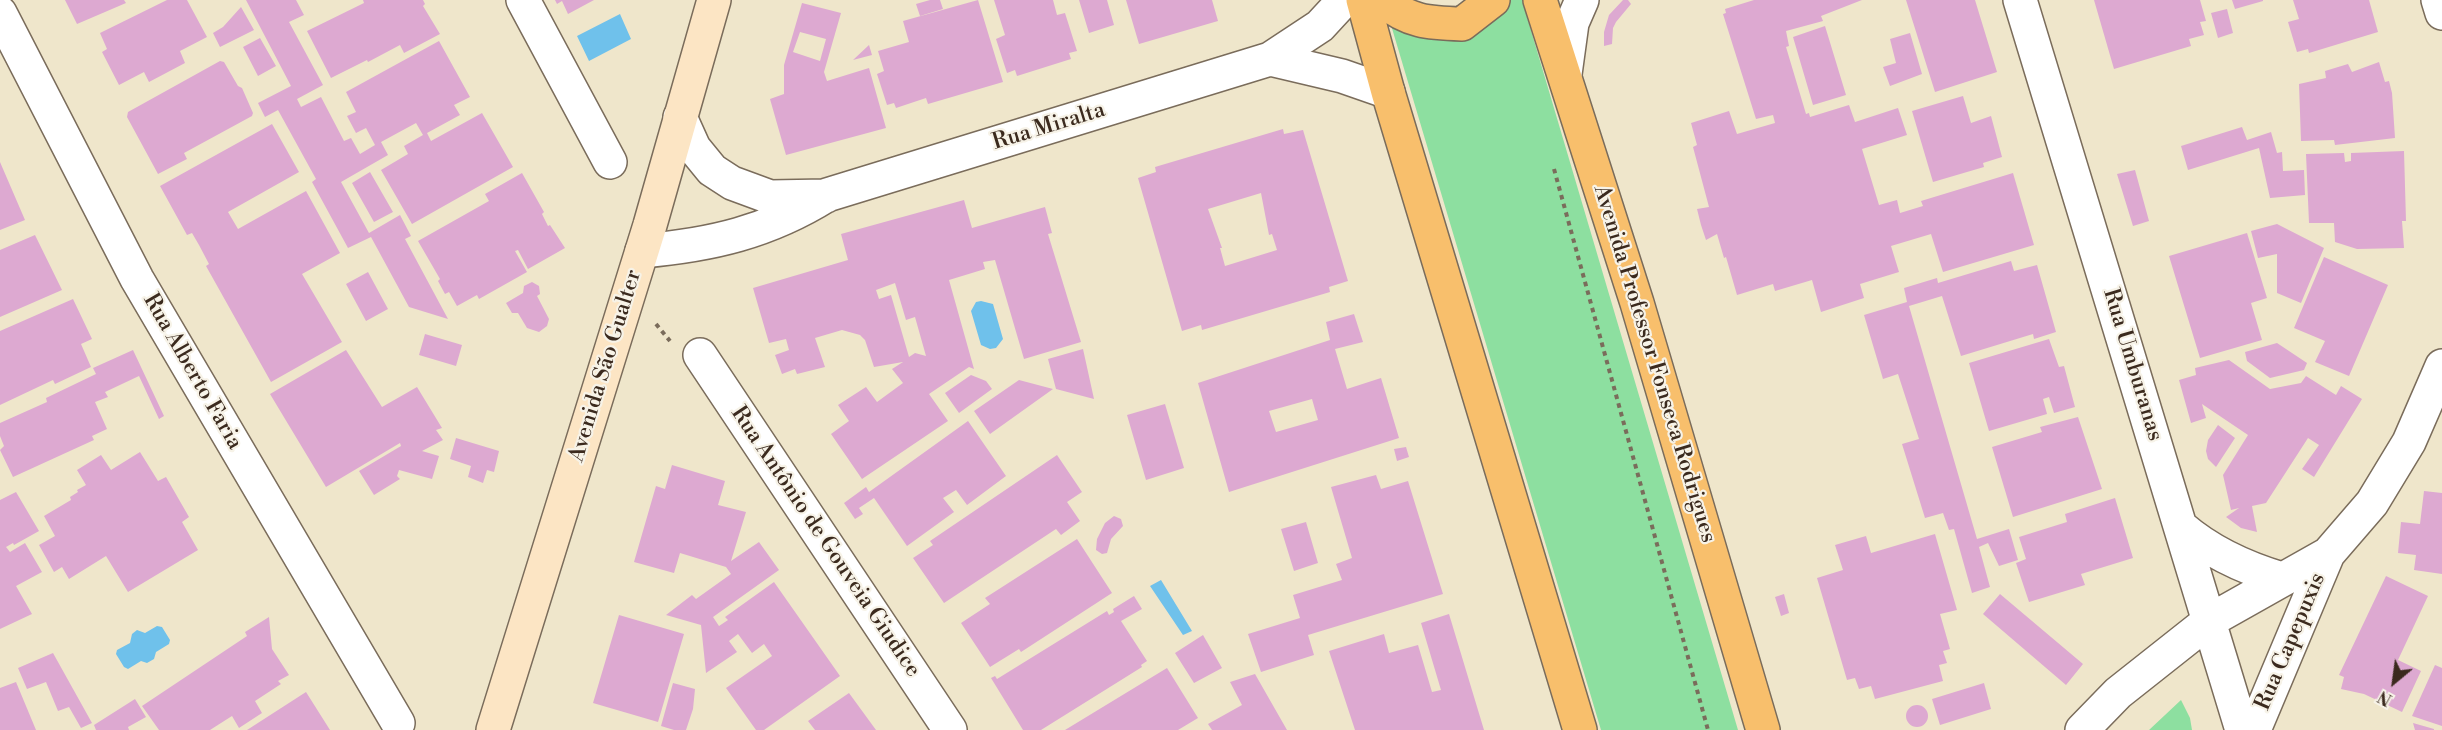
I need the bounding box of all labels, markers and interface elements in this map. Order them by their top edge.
street label: Rua Miralta [989,97,1109,157]
street label: Avenida Professor Fonseca Rodrigues [1587,182,1721,546]
street label: Avenida São Gualter [564,267,648,465]
street label: Rua Umburanas [2096,286,2168,444]
street label: Rua Alberto Faria [137,289,247,455]
street label: Rua Antônio de Gouveia Giudice [724,402,926,682]
street label: Rua Capepuxis [2250,569,2332,715]
north arrow [2364,652,2424,712]
text: N [2375,686,2396,710]

